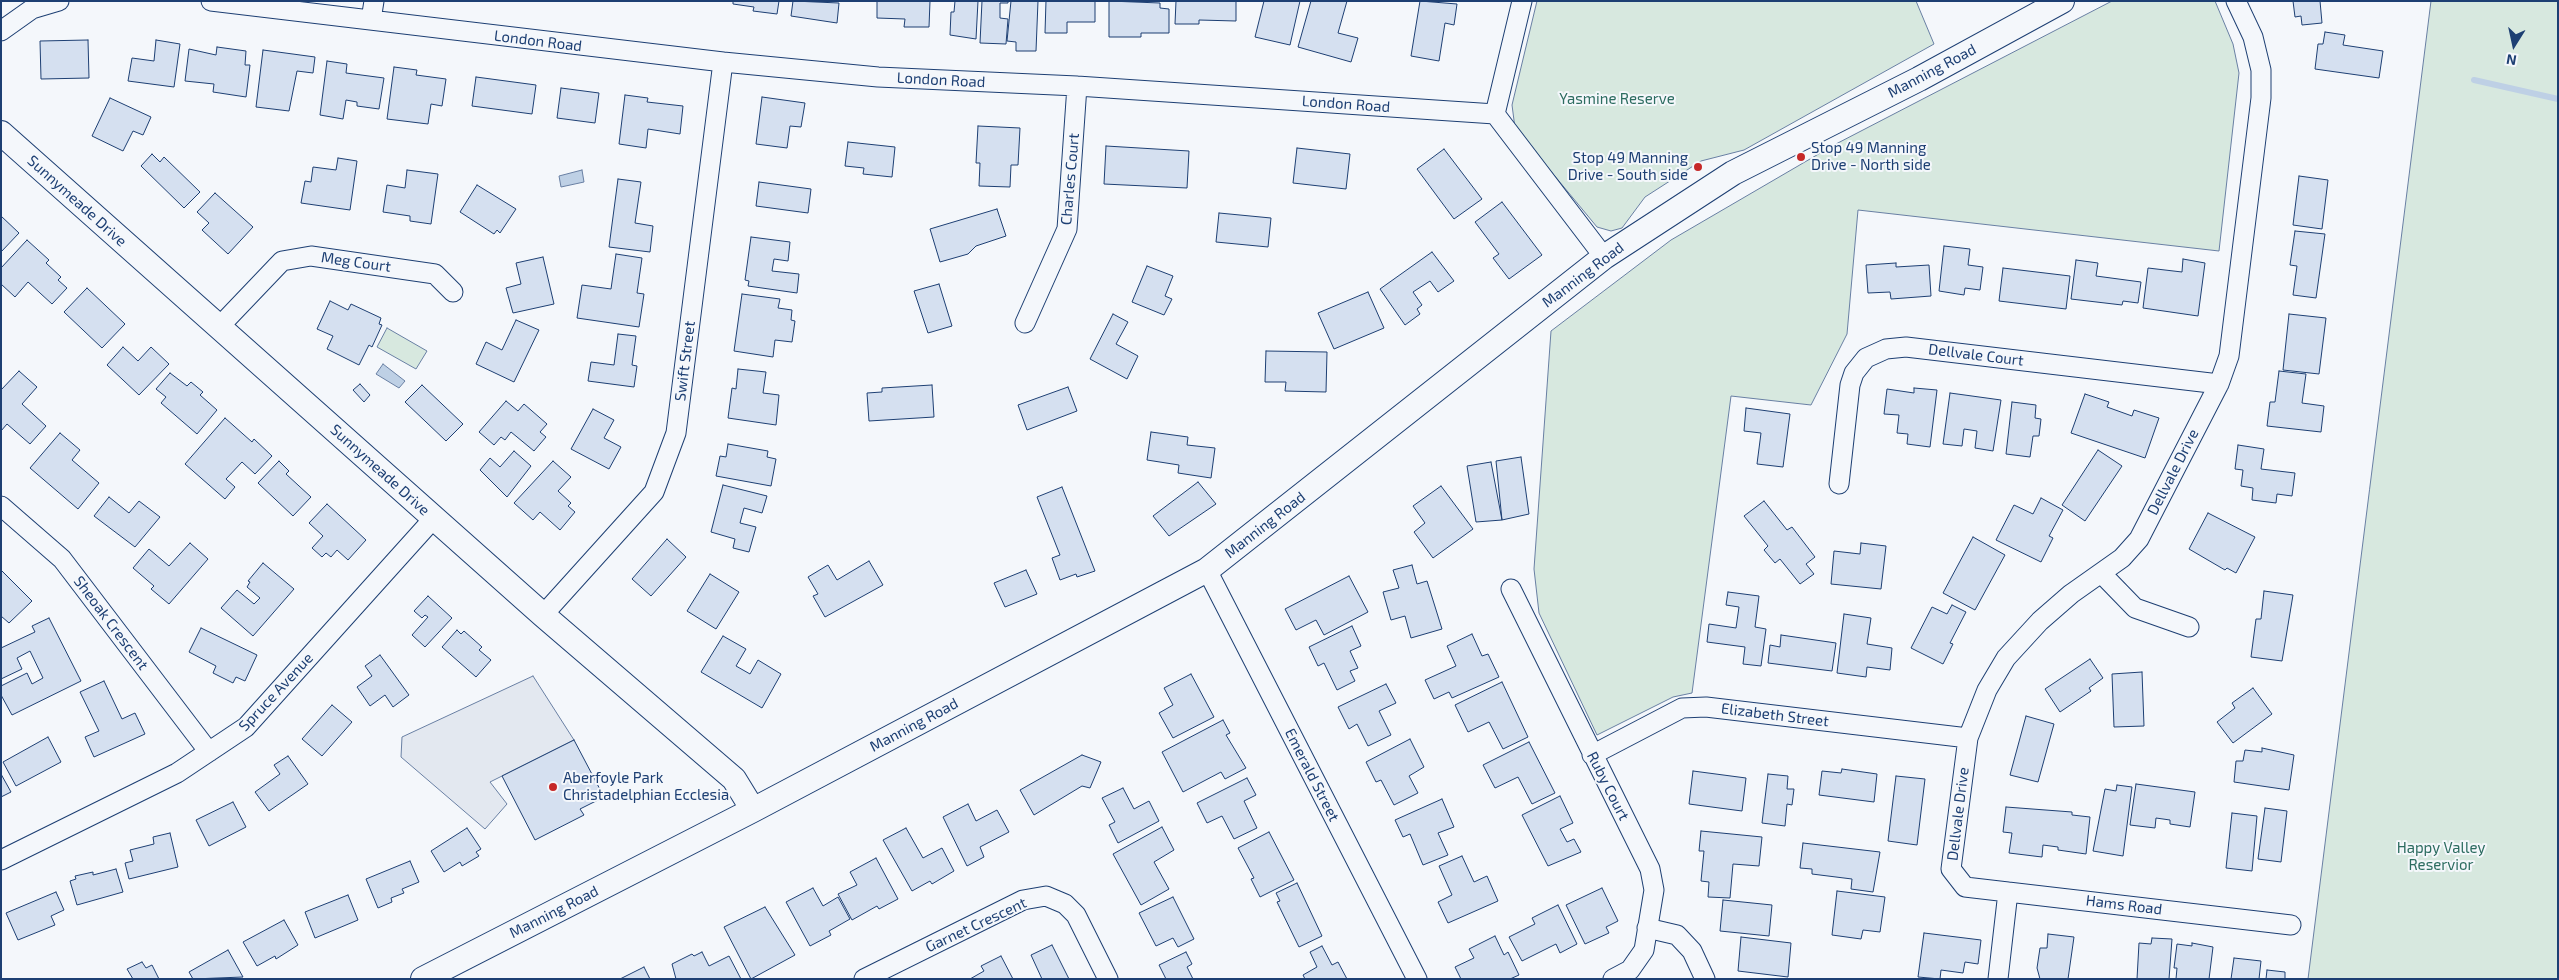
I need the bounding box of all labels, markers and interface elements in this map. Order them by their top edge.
north arrow [2489,20,2539,70]
street label: London Road [493,27,583,55]
street label: Manning Road [1885,40,1979,102]
text: N [2505,51,2518,70]
street label: London Road [896,69,986,91]
park label: Yasmine Reserve [1559,90,1675,108]
street label: London Road [1301,92,1391,116]
street label: Charles Court [1057,132,1083,226]
place label: Stop 49 Manning Drive - North side [1811,139,1931,174]
place label: Stop 49 Manning Drive - South side [1568,149,1688,184]
marker: Stop 49 Manning Drive - North side [1795,151,1807,163]
street label: Sunnymeade Drive [24,152,130,250]
marker: Stop 49 Manning Drive - South side [1692,161,1704,173]
street label: Manning Road [1539,238,1627,312]
street label: Meg Court [320,248,392,276]
street label: Swift Street [671,320,699,402]
street label: Dellvale Court [1927,340,2025,370]
street label: Sunnymeade Drive [327,421,433,519]
street label: Dellvale Drive [2144,426,2202,518]
street label: Manning Road [1221,488,1309,562]
street label: Sheoak Crescent [70,573,152,673]
street label: Spruce Avenue [235,649,317,735]
street label: Manning Road [867,694,961,756]
street label: Elizabeth Street [1720,699,1830,731]
street label: Emerald Street [1281,726,1343,824]
street label: Ruby Court [1583,749,1633,823]
street label: Dellvale Drive [1943,766,1973,862]
place label: Aberfoyle Park Christadelphian Ecclesia [563,769,729,804]
marker: Aberfoyle Park Christadelphian Ecclesia [547,781,559,793]
park label: Happy Valley Reservior [2397,839,2485,874]
street label: Manning Road [506,882,602,942]
street label: Hams Road [2085,891,2163,919]
street label: Garnet Crescent [923,894,1029,956]

